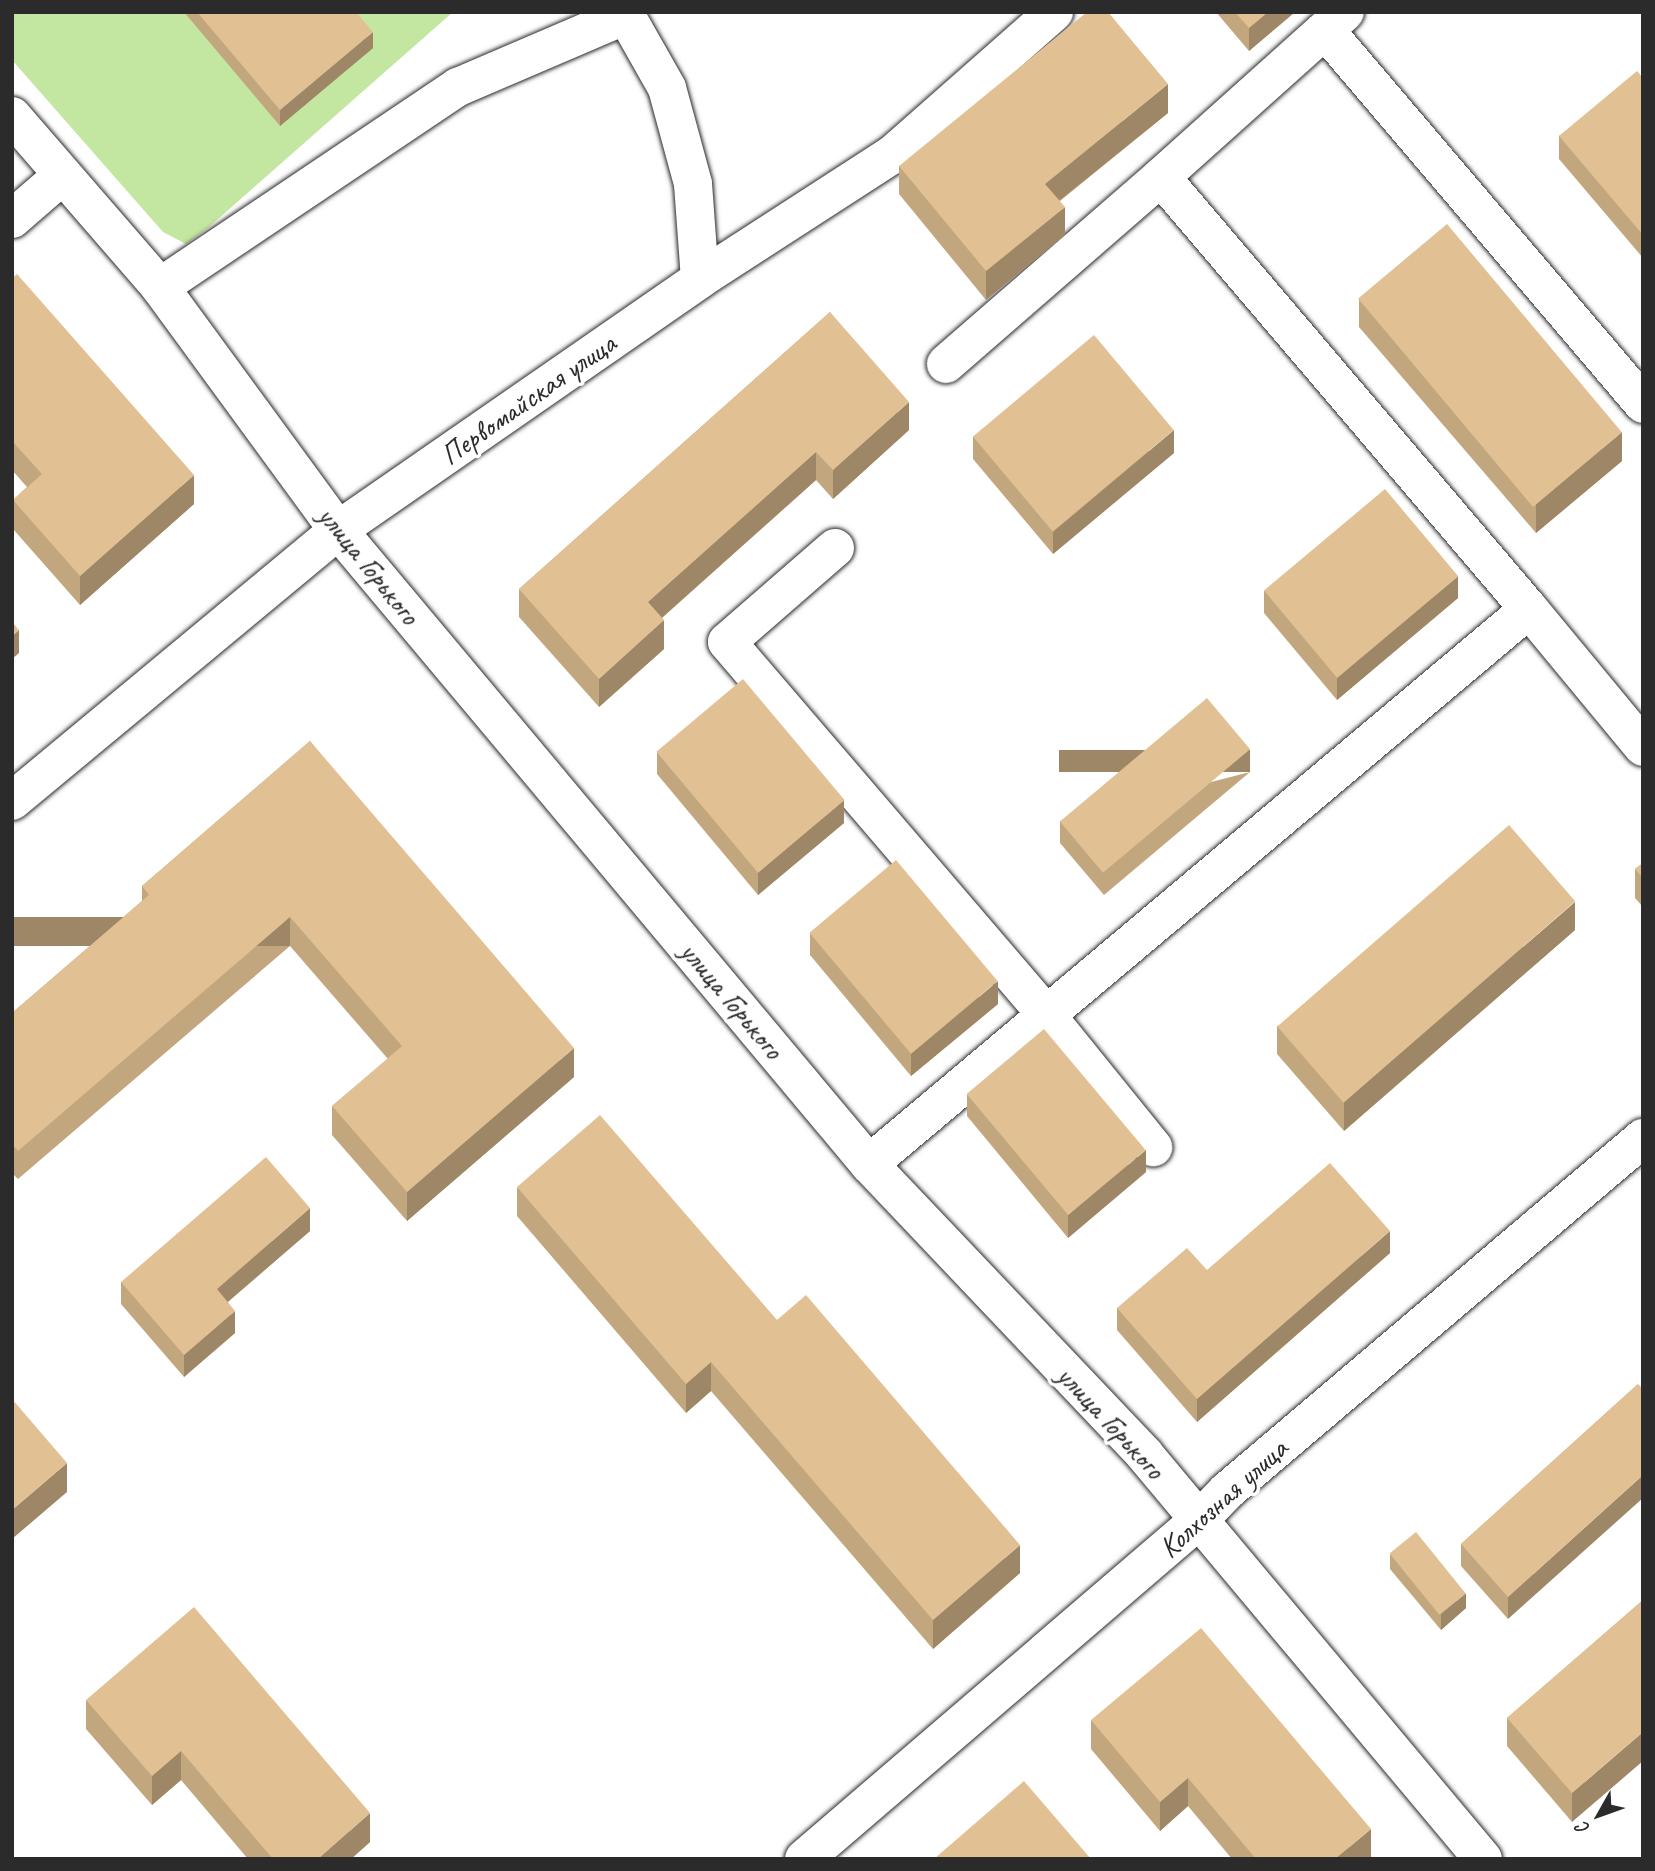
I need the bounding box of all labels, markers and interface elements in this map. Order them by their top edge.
street label: Первомайская улица [433,325,623,473]
street label: улица Горького [311,499,427,631]
street label: улица Горького [673,934,791,1066]
street label: улица Горького [1050,1358,1172,1486]
street label: Колхозная улица [1150,1430,1296,1566]
north arrow [1564,1780,1634,1850]
text: С [1571,1817,1595,1840]

